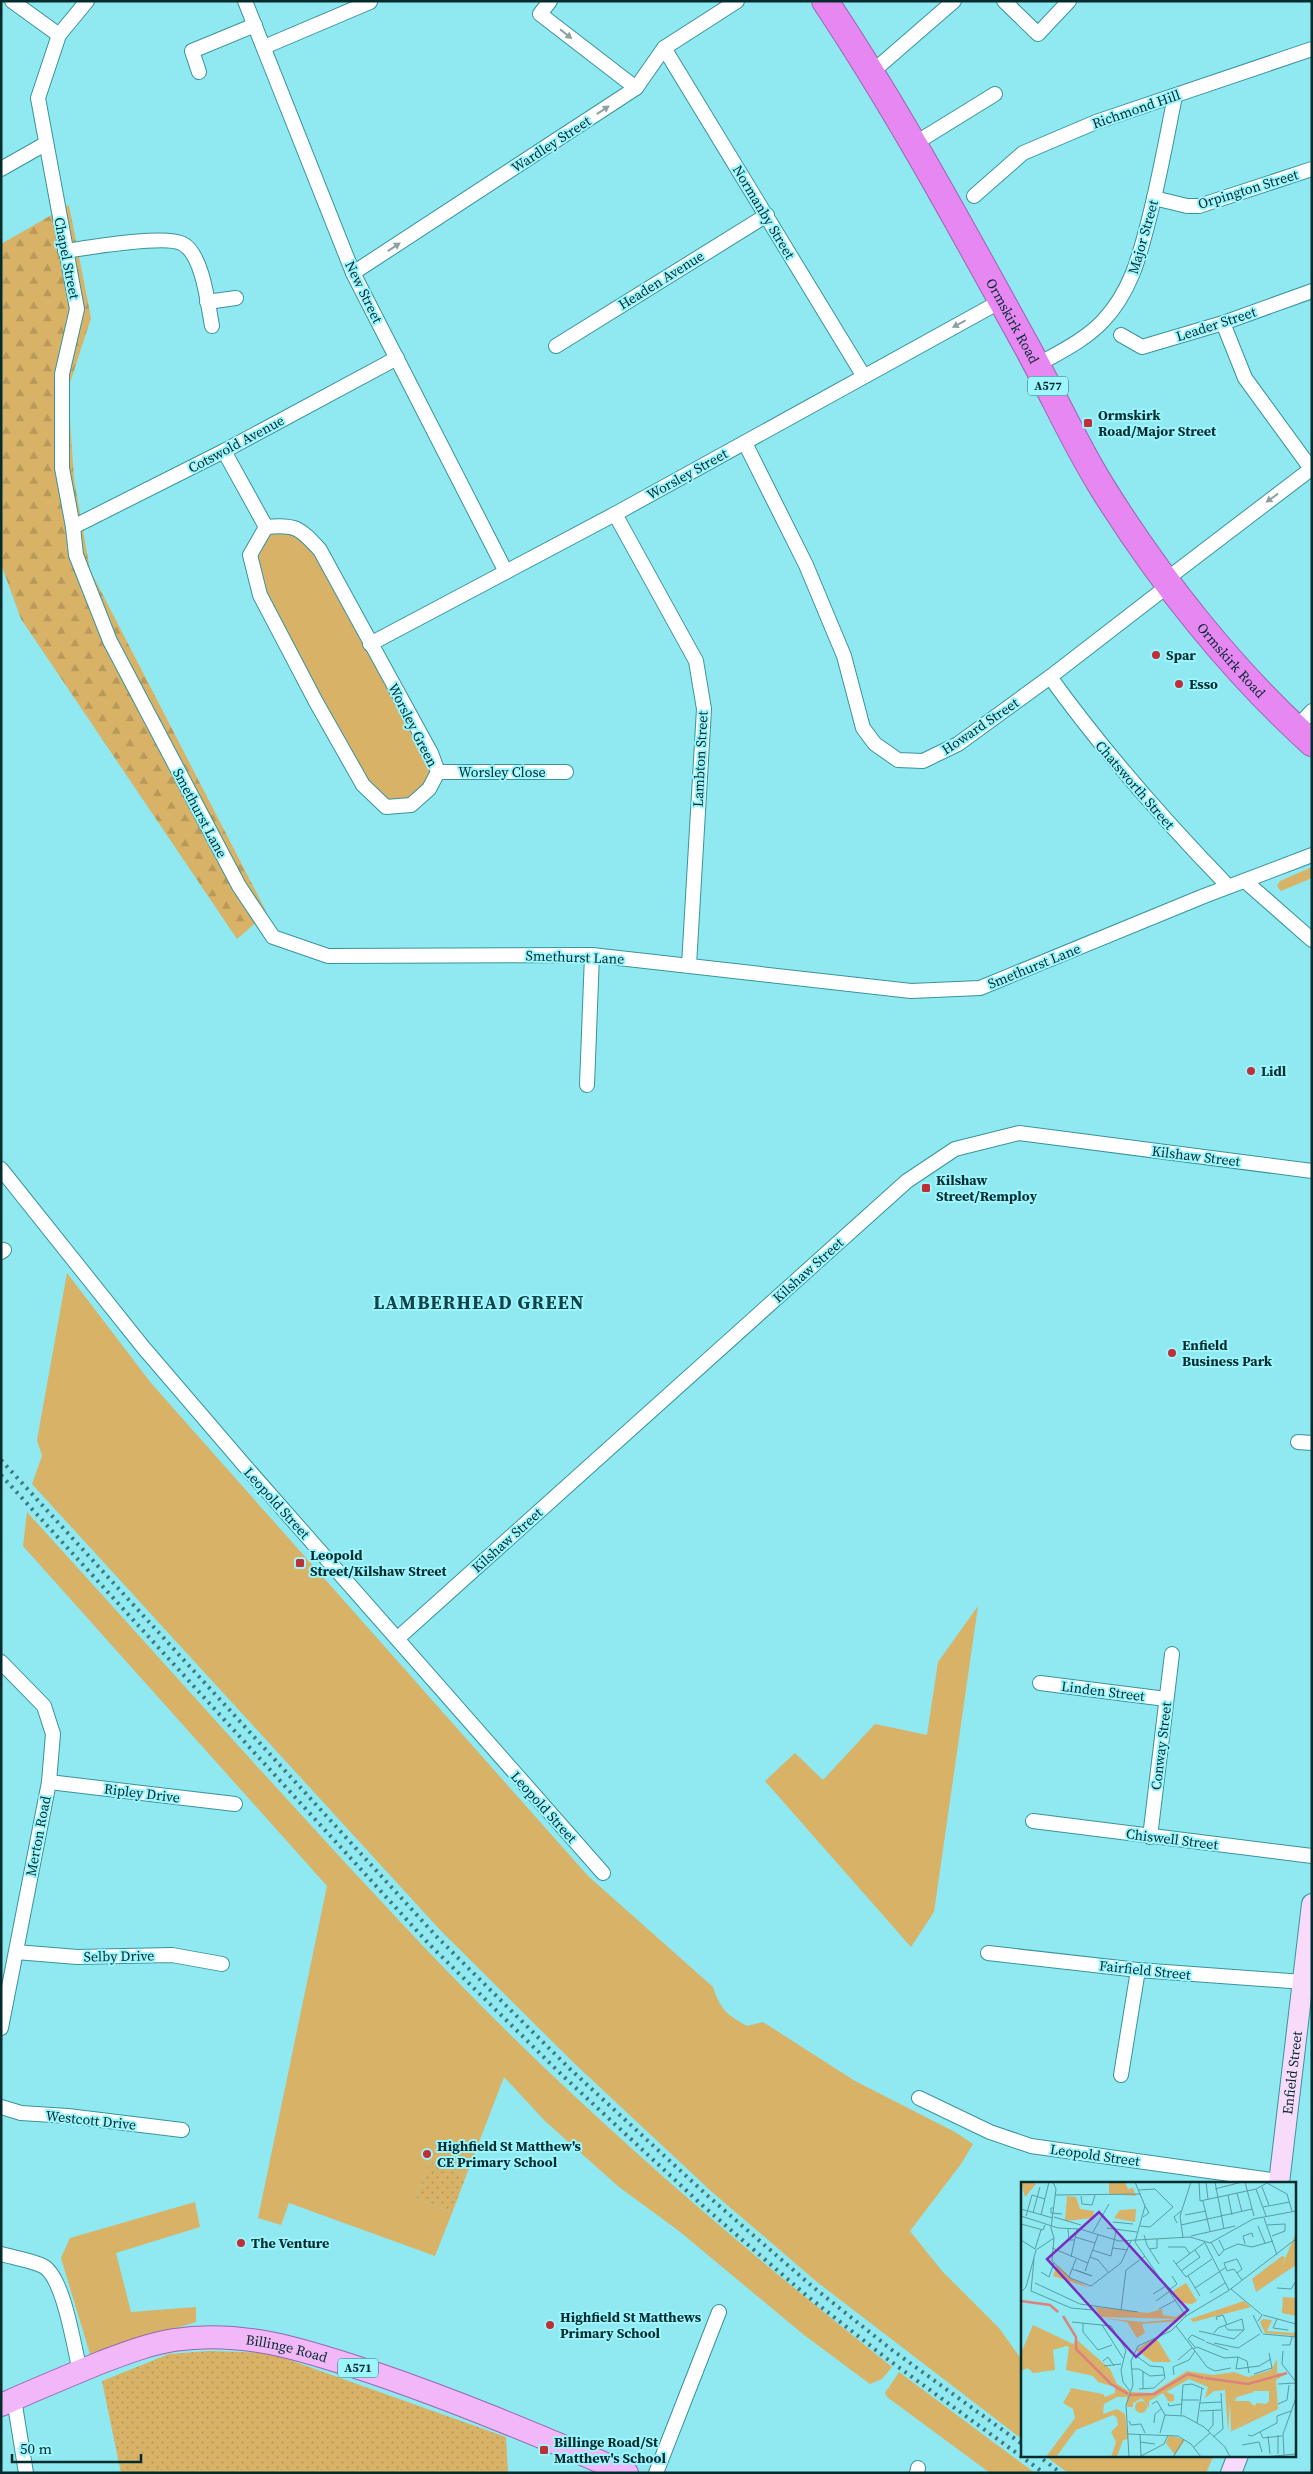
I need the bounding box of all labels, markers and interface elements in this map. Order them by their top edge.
one-way arrow [559,29,573,39]
street label: Richmond Hill [1089,85,1183,133]
one-way arrow [596,105,610,115]
street label: Wardley Street [507,111,595,177]
street label: Normanby Street [728,161,800,263]
street label: Orpington Street [1195,164,1301,214]
street label: Major Street [1123,197,1163,276]
street label: Chapel Street [49,215,85,301]
one-way arrow [387,242,400,251]
street label: Headen Avenue [614,246,708,314]
street label: New Street [340,257,388,327]
street label: Ormskirk Road [981,275,1044,367]
street label: Leader Street [1173,302,1259,346]
one-way arrow [951,320,966,328]
road number: A577 [1028,376,1068,396]
place label: Ormskirk Road/Major Street [1098,405,1217,441]
street label: Cotswold Avenue [184,410,288,478]
marker: Ormskirk Road/Major Street [1082,417,1094,429]
street label: Worsley Street [643,443,731,504]
one-way arrow [1265,493,1279,503]
street label: Ormskirk Road [1192,618,1270,702]
place label: Spar [1166,645,1196,665]
marker: Spar [1150,649,1162,661]
place label: Esso [1189,674,1218,694]
marker: Esso [1173,678,1185,690]
street label: Worsley Green [383,680,443,771]
street label: Howard Street [937,693,1023,759]
street label: Lambton Street [687,710,713,808]
street label: Chatsworth Street [1091,736,1179,834]
street label: Worsley Close [458,762,546,782]
street label: Smethurst Lane [168,765,232,861]
street label: Smethurst Lane [985,938,1083,994]
street label: Smethurst Lane [525,945,625,969]
place label: Lidl [1261,1061,1287,1081]
marker: Lidl [1245,1065,1257,1077]
street label: Kilshaw Street [1151,1141,1242,1171]
place label: Kilshaw Street/Remploy [936,1170,1038,1206]
marker: Kilshaw Street/Remploy [920,1182,932,1194]
street label: Kilshaw Street [768,1232,848,1307]
district label: LAMBERHEAD GREEN [373,1289,585,1315]
place label: Enfield Business Park [1182,1335,1273,1371]
marker: Enfield Business Park [1166,1347,1178,1359]
street label: Leopold Street [239,1463,315,1544]
street label: Kilshaw Street [467,1502,547,1577]
place label: Leopold Street/Kilshaw Street [310,1545,448,1581]
marker: Leopold Street/Kilshaw Street [294,1557,306,1569]
street label: Linden Street [1060,1676,1146,1706]
street label: Conway Street [1146,1700,1176,1791]
street label: Leopold Street [506,1767,582,1848]
street label: Ripley Drive [103,1778,181,1808]
street label: Merton Road [20,1794,56,1878]
street label: Chiswell Street [1125,1823,1220,1855]
street label: Selby Drive [84,1945,154,1967]
street label: Fairfield Street [1098,1955,1192,1985]
street label: Enfield Street [1277,2029,1307,2116]
street label: Westcott Drive [45,2105,137,2135]
place label: Highfield St Matthew's CE Primary School [437,2136,582,2172]
street label: Leopold Street [1049,2139,1142,2171]
marker: Highfield St Matthew's CE Primary School [421,2148,433,2160]
inset map [1021,2182,1296,2456]
place label: The Venture [251,2233,329,2253]
marker: The Venture [235,2237,247,2249]
place label: Highfield St Matthews Primary School [560,2307,702,2343]
marker: Highfield St Matthews Primary School [544,2319,556,2331]
street label: Billinge Road [245,2329,330,2367]
road number: A571 [338,2358,378,2378]
scale bar [12,2432,141,2464]
place label: Billinge Road/St Matthew's School [554,2432,666,2468]
text: 50 m [20,2438,52,2459]
marker: Billinge Road/St Matthew's School [538,2444,550,2456]

